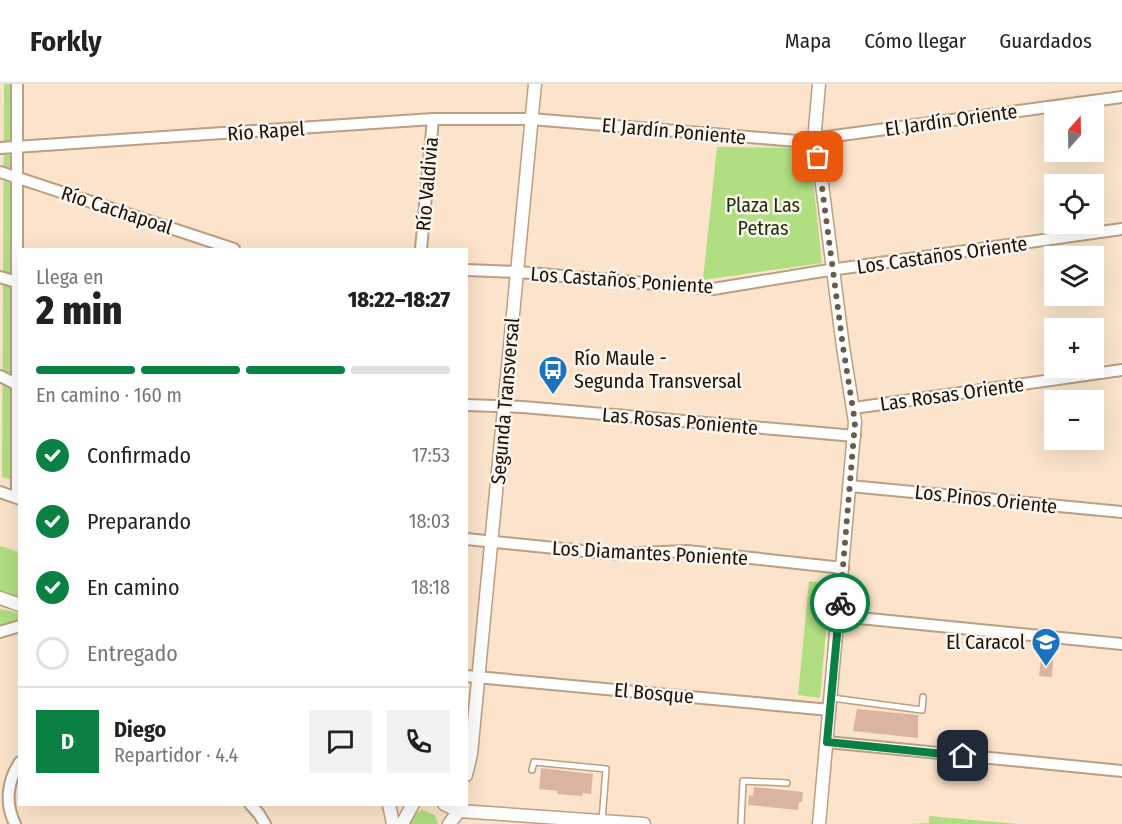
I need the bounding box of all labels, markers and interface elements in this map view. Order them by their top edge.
text: Forkly [30,25,102,58]
text: Mapa [785,28,831,54]
text: Cómo llegar [864,28,966,54]
text: Guardados [999,28,1092,54]
street label: El Jardín Oriente [883,99,1019,141]
north arrow [1044,102,1104,162]
map controls [1044,102,1104,450]
street label: El Jardín Poniente [601,113,747,149]
street label: Río Rapel [227,116,305,146]
pin [792,131,843,182]
street label: Río Valdivia [411,136,443,232]
icon: bag [801,140,834,173]
button: locate [1044,174,1104,234]
street label: Río Cachapoal [58,181,176,239]
park label: Plaza Las Petras [726,193,800,240]
street label: Los Castaños Oriente [855,231,1029,279]
button: layers [1044,246,1104,306]
street label: Los Castaños Poniente [530,262,714,298]
text: Llega en [36,265,104,289]
text: 18:22–18:27 [348,286,450,313]
text: 2 min [36,288,122,334]
street label: Segunda Transversal [486,317,524,485]
button: + [1044,318,1104,378]
place label: Río Maule - Segunda Transversal [574,346,742,393]
bus stop icon: Río Maule - Segunda Transversal [537,354,569,396]
street label: Las Rosas Oriente [878,372,1026,416]
text: En camino · 160 m [36,383,182,407]
button: − [1044,390,1104,450]
street label: Las Rosas Poniente [601,402,759,440]
icon: check [36,439,69,472]
text: Confirmado [87,442,191,469]
text: 17:53 [412,443,450,467]
street label: Los Pinos Oriente [914,480,1058,518]
icon: check [36,505,69,538]
text: Preparando [87,508,191,535]
text: 18:03 [409,509,450,533]
street label: Los Diamantes Poniente [551,536,749,570]
icon: check [36,571,69,604]
courier [810,573,870,633]
text: En camino [87,574,179,601]
text: 18:18 [411,575,450,599]
icon: bike [824,587,857,620]
school or university icon: El Caracol [1030,626,1062,668]
place label: El Caracol [946,630,1025,654]
text: Entregado [87,640,178,667]
street label: El Bosque [613,678,695,708]
button: chat [309,710,372,773]
button: phone [387,710,450,773]
text: Diego [114,716,166,743]
text: D [61,728,74,755]
pin [937,730,988,781]
icon: home [946,739,979,772]
text: Repartidor · 4.4 [114,743,238,767]

